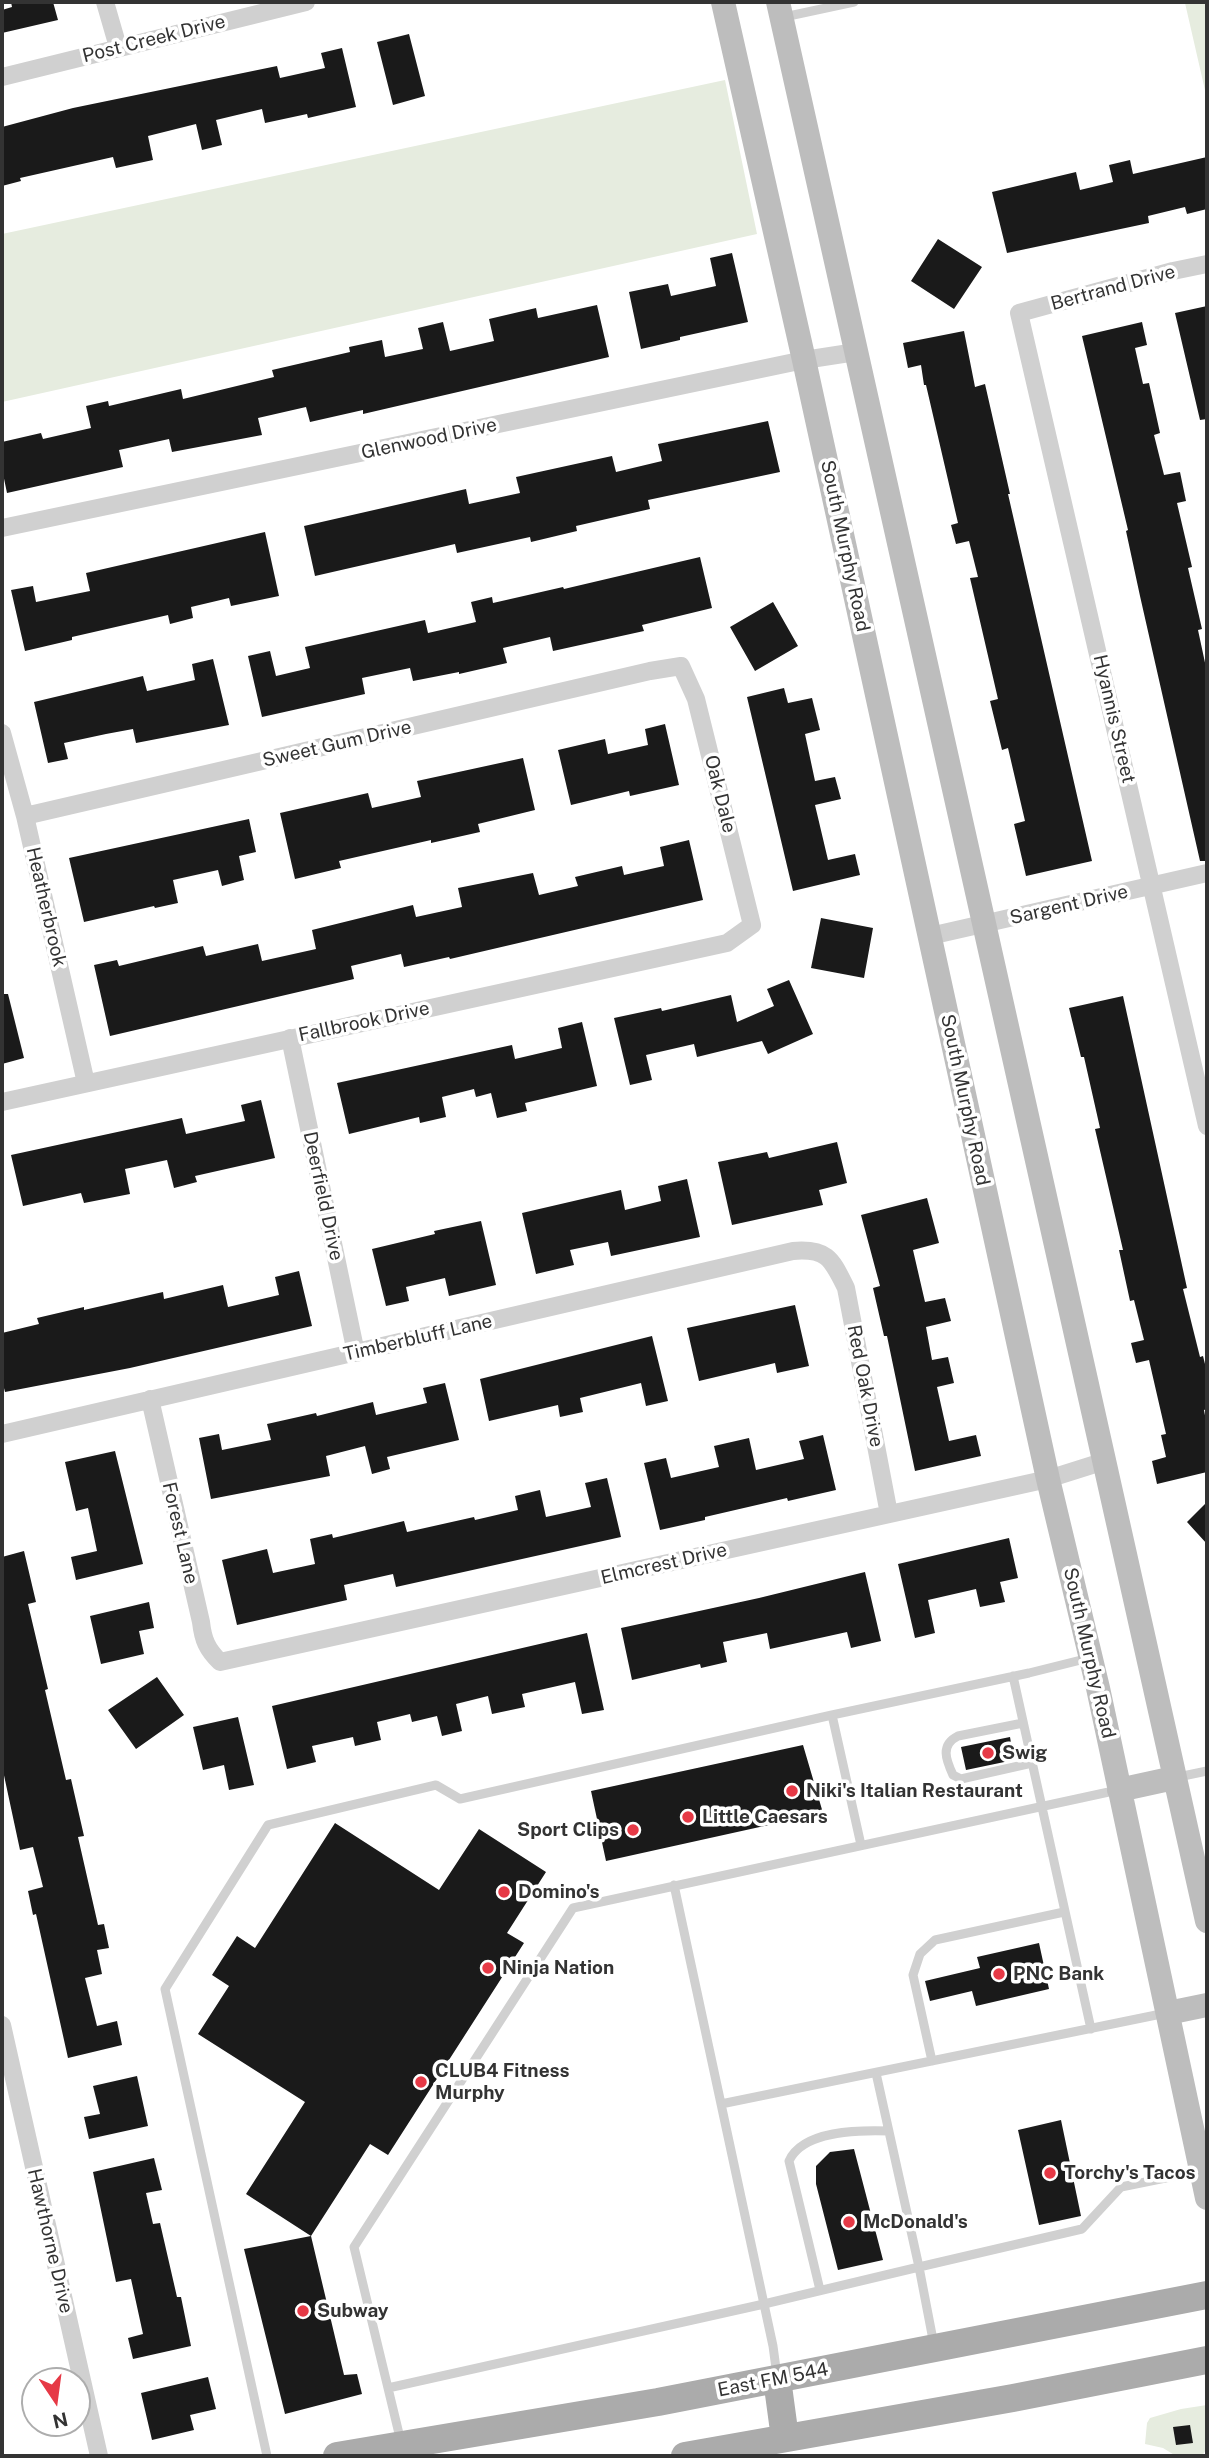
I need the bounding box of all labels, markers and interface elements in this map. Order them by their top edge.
street label: Post Creek Drive [80,10,228,68]
street label: Bertrand Drive [1048,260,1178,316]
street label: Glenwood Drive [359,413,499,465]
street label: South Murphy Road [816,458,874,634]
street label: Hyannis Street [1088,652,1140,786]
street label: Sweet Gum Drive [260,716,414,772]
street label: Oak Dale [699,753,741,835]
street label: Heatherbrook [21,845,71,969]
street label: Sargent Drive [1008,880,1130,930]
street label: Fallbrook Drive [296,997,432,1047]
street label: South Murphy Road [936,1012,994,1188]
street label: Deerfield Drive [298,1129,348,1263]
street label: Timberbluff Lane [341,1310,495,1366]
street label: Red Oak Drive [842,1323,888,1449]
street label: Forest Lane [157,1480,203,1586]
street label: Elmcrest Drive [599,1538,729,1590]
street label: South Murphy Road [1058,1565,1120,1741]
place label: Swig [1002,1742,1047,1764]
marker: Swig [980,1745,996,1761]
place label: Niki's Italian Restaurant [806,1780,1023,1802]
marker: Niki's Italian Restaurant [784,1783,800,1799]
place label: Little Caesars [702,1806,828,1828]
marker: Little Caesars [680,1809,696,1825]
place label: Sport Clips [517,1819,619,1841]
marker: Sport Clips [625,1822,641,1838]
place label: Domino's [518,1881,600,1903]
marker: Domino's [496,1884,512,1900]
place label: Ninja Nation [502,1957,614,1979]
marker: Ninja Nation [480,1960,496,1976]
place label: PNC Bank [1013,1963,1104,1985]
marker: PNC Bank [991,1966,1007,1982]
place label: CLUB4 Fitness Murphy [435,2060,570,2104]
marker: CLUB4 Fitness Murphy [413,2074,429,2090]
place label: Torchy's Tacos [1064,2162,1196,2184]
marker: Torchy's Tacos [1042,2165,1058,2181]
street label: Hawthorne Drive [22,2166,78,2316]
place label: McDonald's [863,2211,968,2233]
marker: McDonald's [841,2214,857,2230]
place label: Subway [317,2300,389,2322]
marker: Subway [295,2303,311,2319]
street label: East FM 544 [716,2358,830,2402]
north arrow [21,2367,91,2437]
text: N [51,2408,70,2433]

